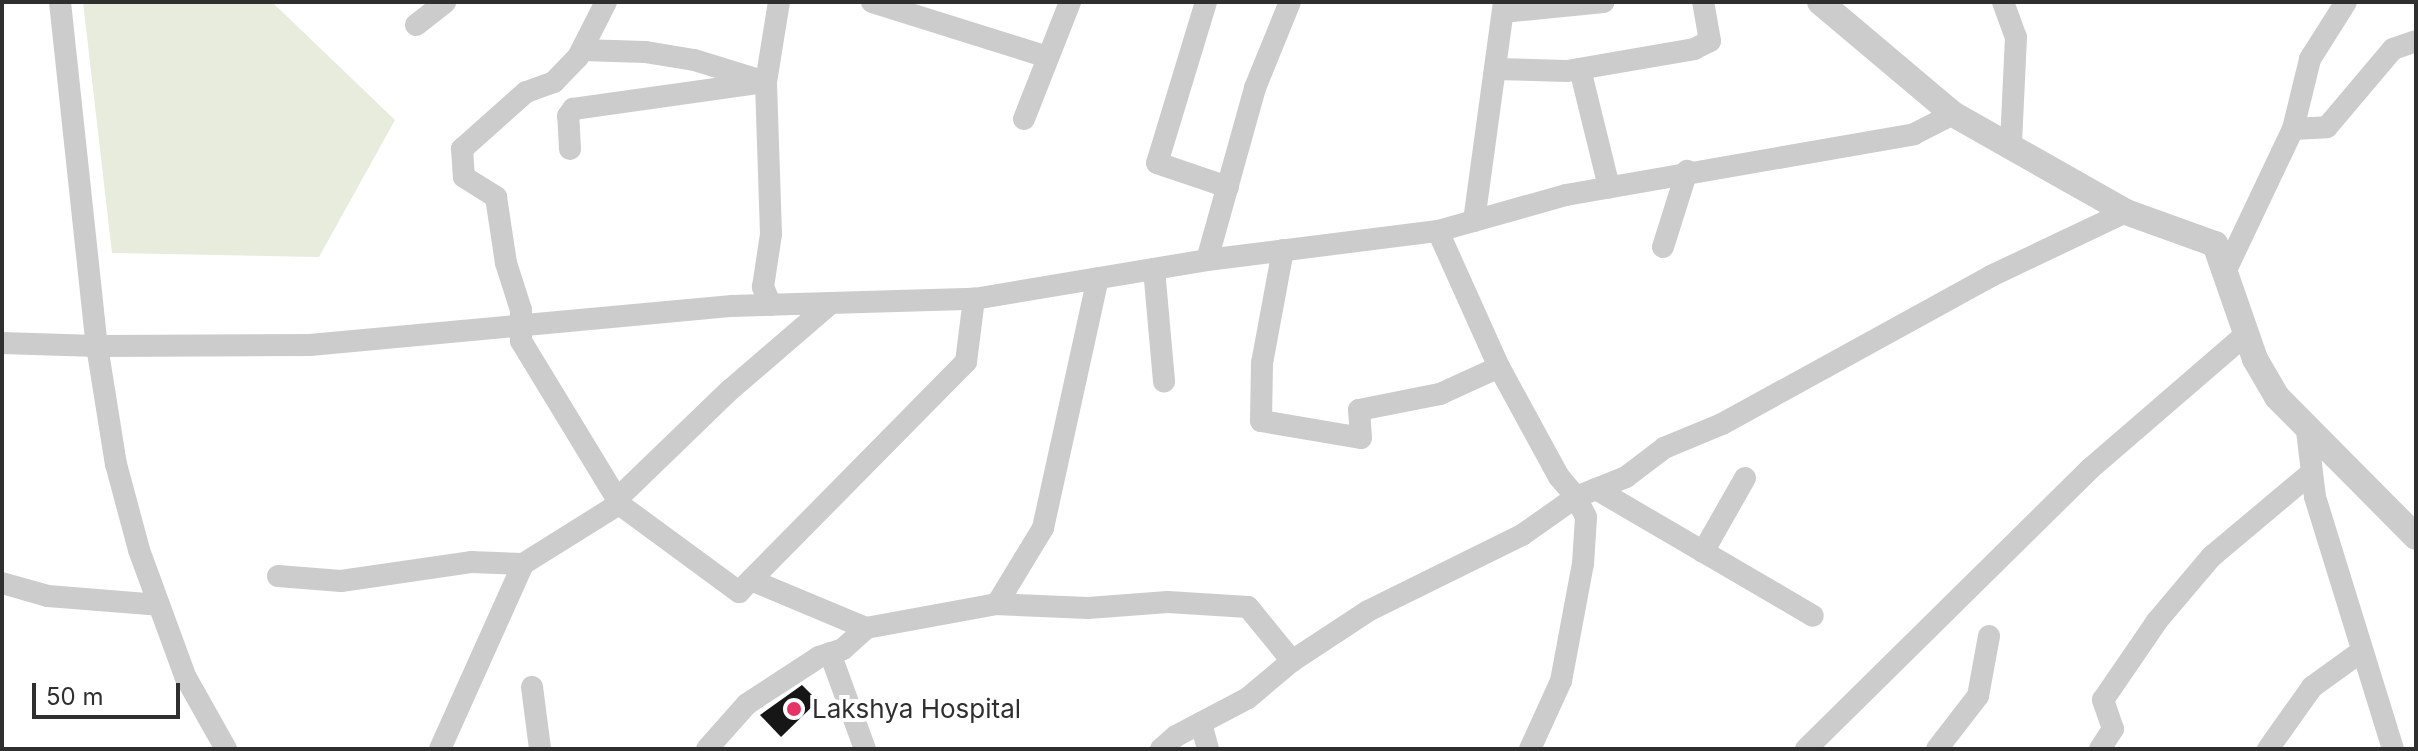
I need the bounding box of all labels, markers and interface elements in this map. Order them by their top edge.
scale bar [36,667,184,717]
text: 50 m [46,682,104,711]
place label: Lakshya Hospital [812,693,1021,725]
marker: Lakshya Hospital [783,698,805,720]

